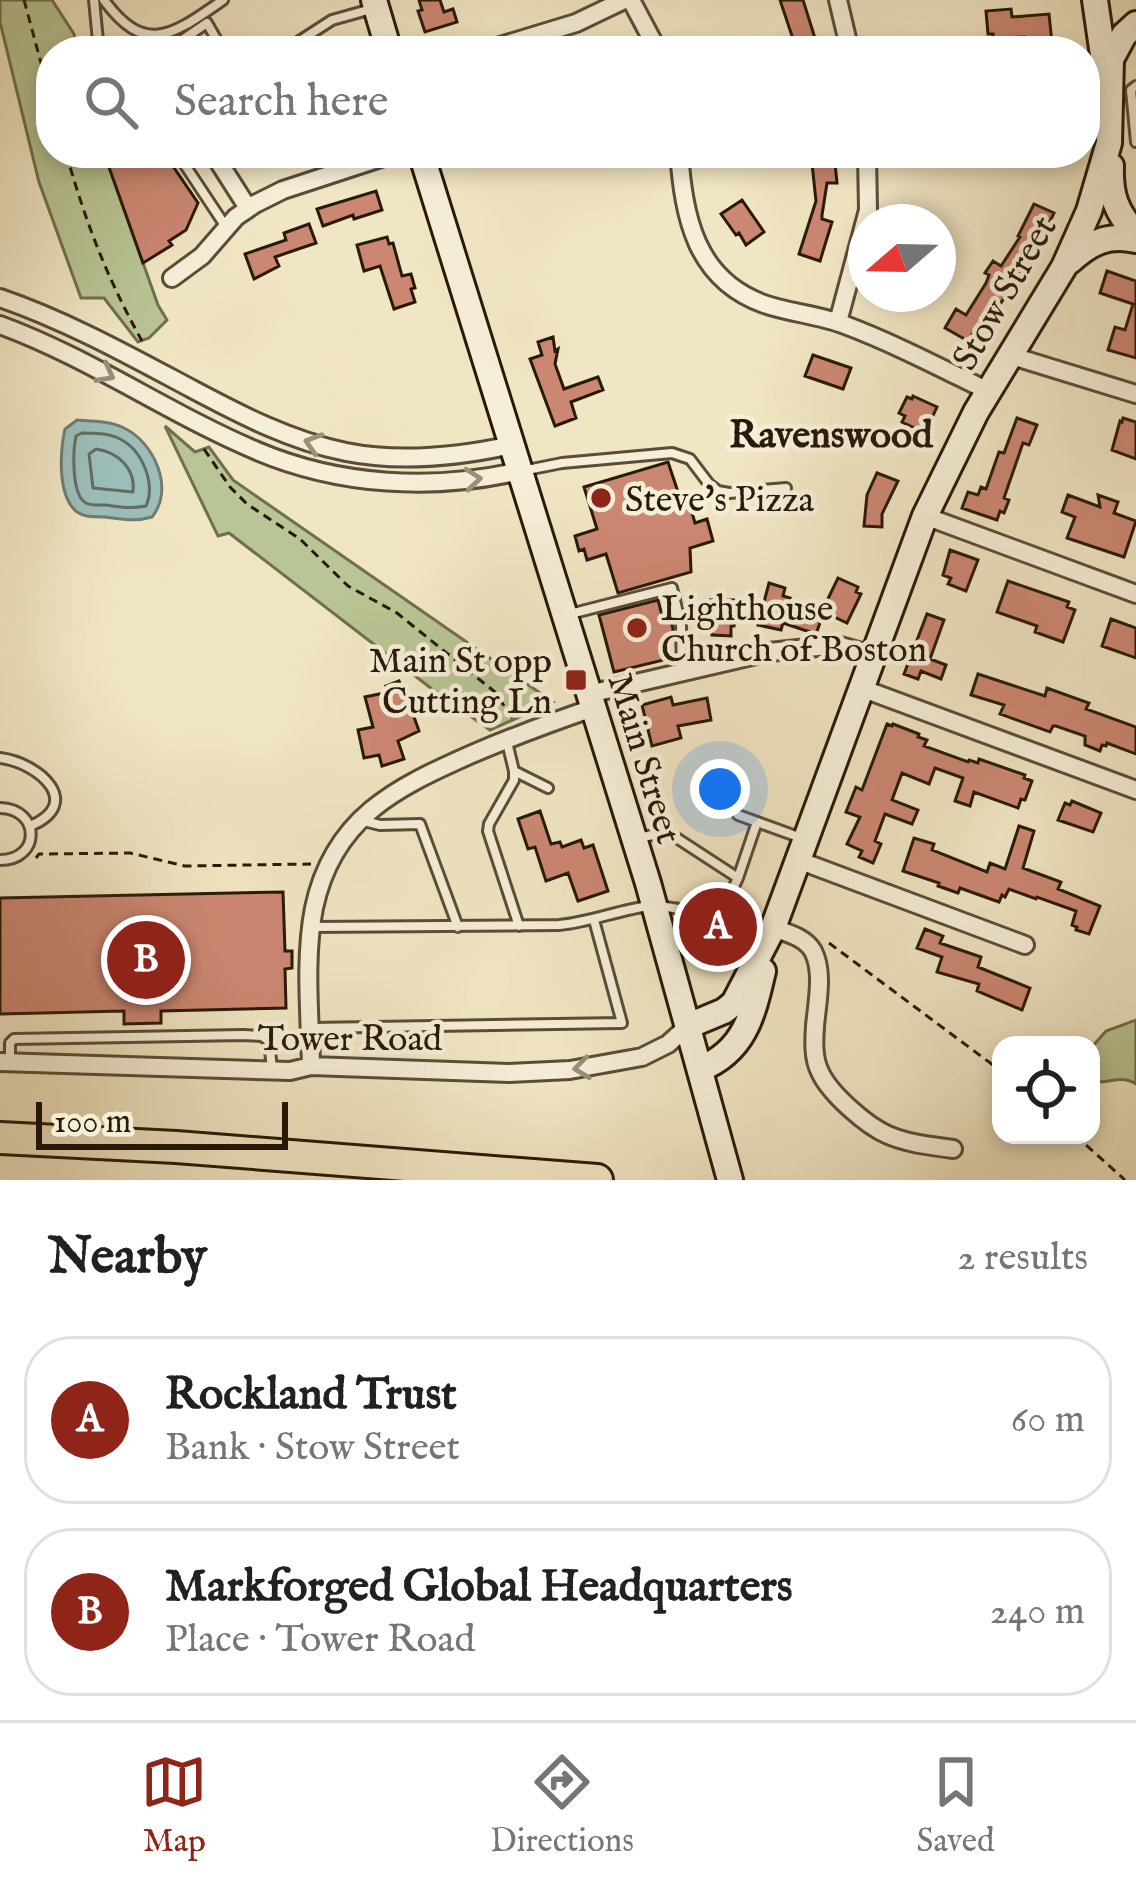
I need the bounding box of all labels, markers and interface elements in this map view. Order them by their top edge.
search box [36,36,1100,168]
icon: search [78,69,144,135]
text: Search here [174,74,388,131]
north arrow [848,204,956,312]
street label: Stow Street [943,208,1068,379]
one-way arrow [94,360,115,383]
district label: Ravenswood [729,412,934,461]
one-way arrow [303,432,324,457]
one-way arrow [464,467,483,492]
place label: Steve's Pizza [625,478,815,524]
marker: Steve's Pizza [588,485,614,511]
place label: Lighthouse Church of Boston [661,587,927,674]
marker: Lighthouse Church of Boston [624,615,650,641]
place label: Main St opp Cutting Ln [369,639,552,726]
marker: Main St opp Cutting Ln [563,667,589,693]
street label: Main Street [595,668,691,850]
your location [690,759,750,819]
pin: A [679,882,757,972]
pin: B [107,915,185,1005]
street label: Tower Road [258,1017,443,1063]
map controls [992,1036,1100,1144]
button: locate [992,1036,1100,1144]
one-way arrow [572,1055,592,1081]
scale bar [36,1096,288,1149]
text: 100 m [54,1102,131,1144]
text: Nearby [48,1226,207,1291]
text: 2 results [957,1234,1088,1283]
text: Rockland Trust [165,1367,457,1424]
text: A [77,1396,103,1445]
text: 60 m [1011,1396,1085,1445]
text: Bank · Stow Street [165,1424,460,1473]
text: Markforged Global Headquarters [165,1559,793,1616]
text: B [77,1588,103,1637]
text: 240 m [990,1588,1085,1637]
text: Place · Tower Road [165,1616,475,1665]
tab: Map [141,1749,207,1863]
tab: Directions [490,1749,634,1863]
tab: Saved [917,1749,995,1863]

